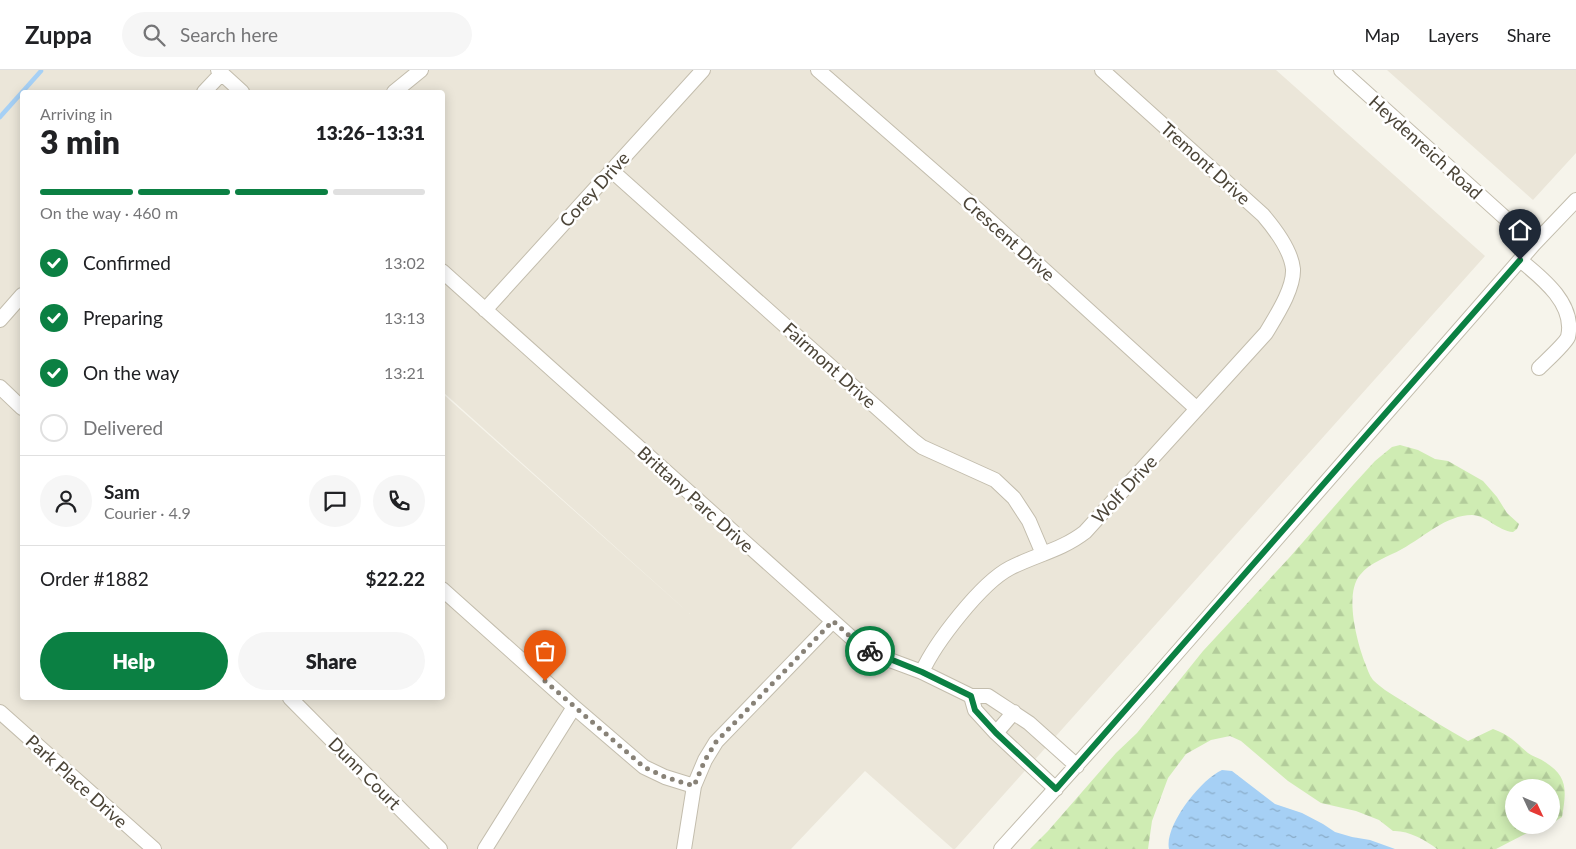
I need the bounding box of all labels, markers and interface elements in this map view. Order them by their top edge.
search box [122,12,472,57]
text: Zuppa [25,20,92,49]
icon: search [140,21,168,49]
text: Search here [180,23,278,46]
text: Map [1364,24,1400,46]
text: Layers [1428,24,1479,46]
text: Share [1507,24,1551,46]
street label: Heydenreich Road [1365,90,1487,204]
text: Arriving in [40,104,113,123]
street label: Tremont Drive [1157,117,1255,209]
text: 13:26–13:31 [316,121,425,144]
text: 3 min [40,122,120,161]
street label: Corey Drive [554,147,634,231]
street label: Crescent Drive [958,191,1060,285]
text: On the way · 460 m [40,203,178,222]
pin [1499,209,1541,260]
icon: home [1506,216,1534,244]
icon: check [40,249,68,277]
text: Confirmed [83,251,171,274]
text: 13:02 [384,253,425,272]
icon: check [40,304,68,332]
text: Preparing [83,306,163,329]
text: 13:13 [384,308,425,327]
street label: Fairmont Drive [779,317,881,413]
icon: check [40,359,68,387]
text: On the way [83,361,179,384]
text: 13:21 [384,363,425,382]
text: Delivered [83,416,163,439]
street label: Brittany Parc Drive [633,441,759,557]
street label: Wolf Drive [1087,450,1161,528]
button: person [40,475,92,527]
button: chat [309,475,361,527]
button: phone [373,475,425,527]
text: Sam [104,480,140,503]
text: Courier · 4.9 [104,503,191,522]
text: Order #1882 [40,567,149,590]
text: $22.22 [365,567,425,590]
courier [845,626,895,676]
pin [524,630,566,681]
button: Help [40,632,228,690]
button: Share [238,632,425,690]
icon: bag [531,637,559,665]
icon: bike [856,637,884,665]
street label: Park Place Drive [22,730,132,832]
street label: Dunn Court [324,732,406,814]
north arrow [1505,779,1560,834]
map controls [1505,779,1560,834]

